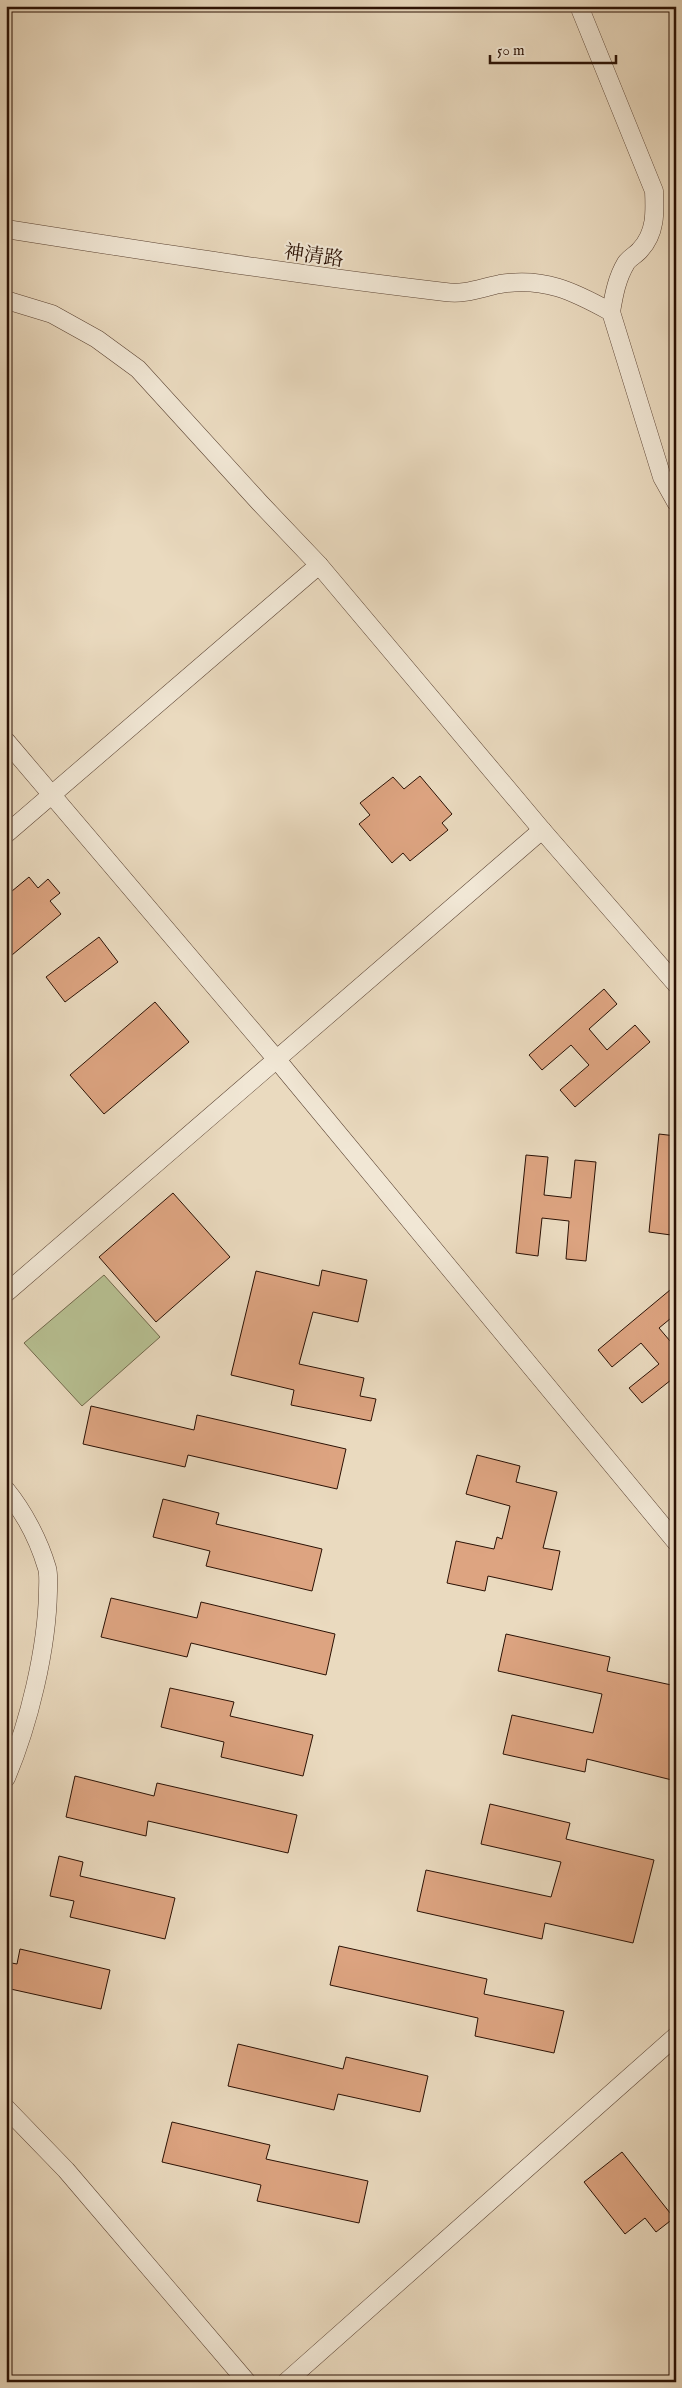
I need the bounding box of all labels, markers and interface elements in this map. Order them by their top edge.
scale bar [490,32,616,64]
text: 50 m [497,41,525,60]
street label: 神清路 [282,240,345,273]

